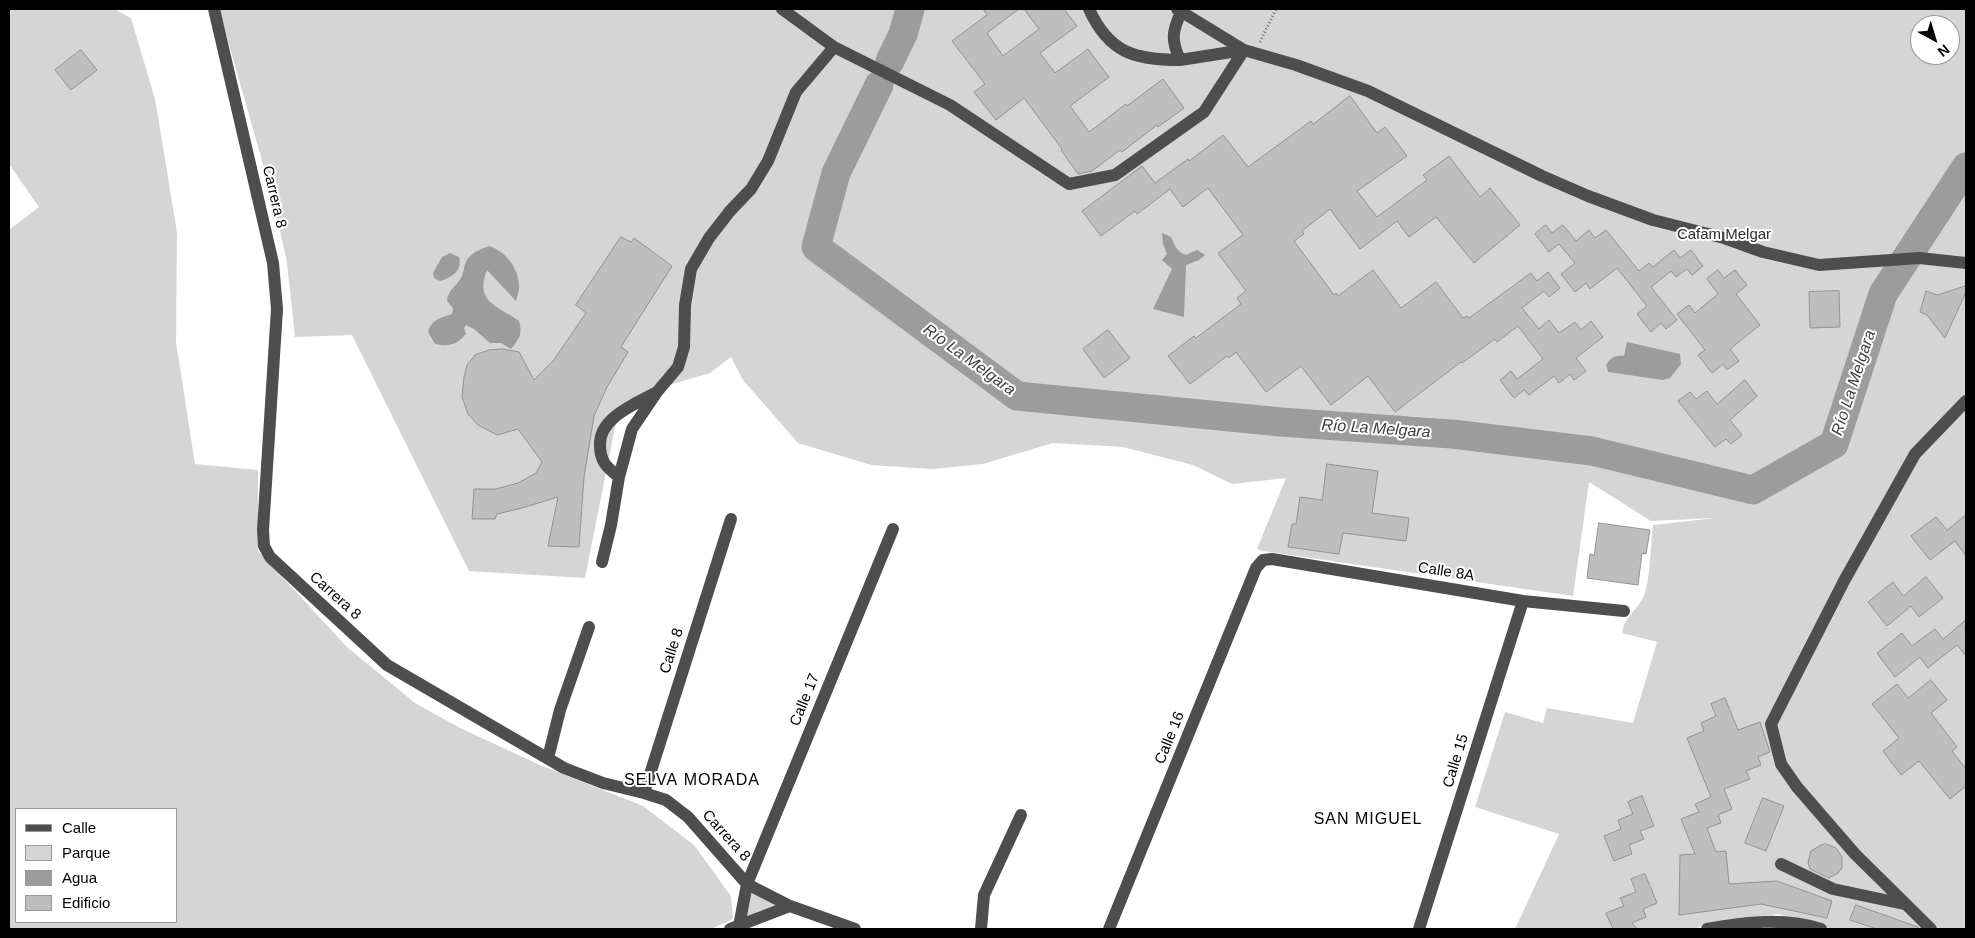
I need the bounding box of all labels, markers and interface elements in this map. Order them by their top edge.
north arrow [1910,15,1960,65]
text: N [1935,41,1953,60]
street label: Carrera 8 [258,164,290,230]
park label: Cafam Melgar [1677,226,1771,244]
water label: Río La Melgara [919,320,1019,400]
water label: Río La Melgara [1828,328,1880,438]
water label: Río La Melgara [1321,416,1431,442]
street label: Calle 8A [1417,559,1475,585]
street label: Carrera 8 [305,568,365,624]
street label: Calle 8 [656,626,688,676]
street label: Calle 17 [786,671,824,729]
street label: Calle 16 [1151,709,1189,767]
street label: Calle 15 [1439,732,1473,790]
district label: SELVA MORADA [623,771,761,791]
street label: Carrera 8 [698,806,754,866]
legend [15,808,178,923]
district label: SAN MIGUEL [1312,810,1424,830]
text: Calle [62,819,96,836]
text: Parque [62,844,110,861]
text: Agua [62,869,97,886]
text: Edificio [62,894,110,911]

